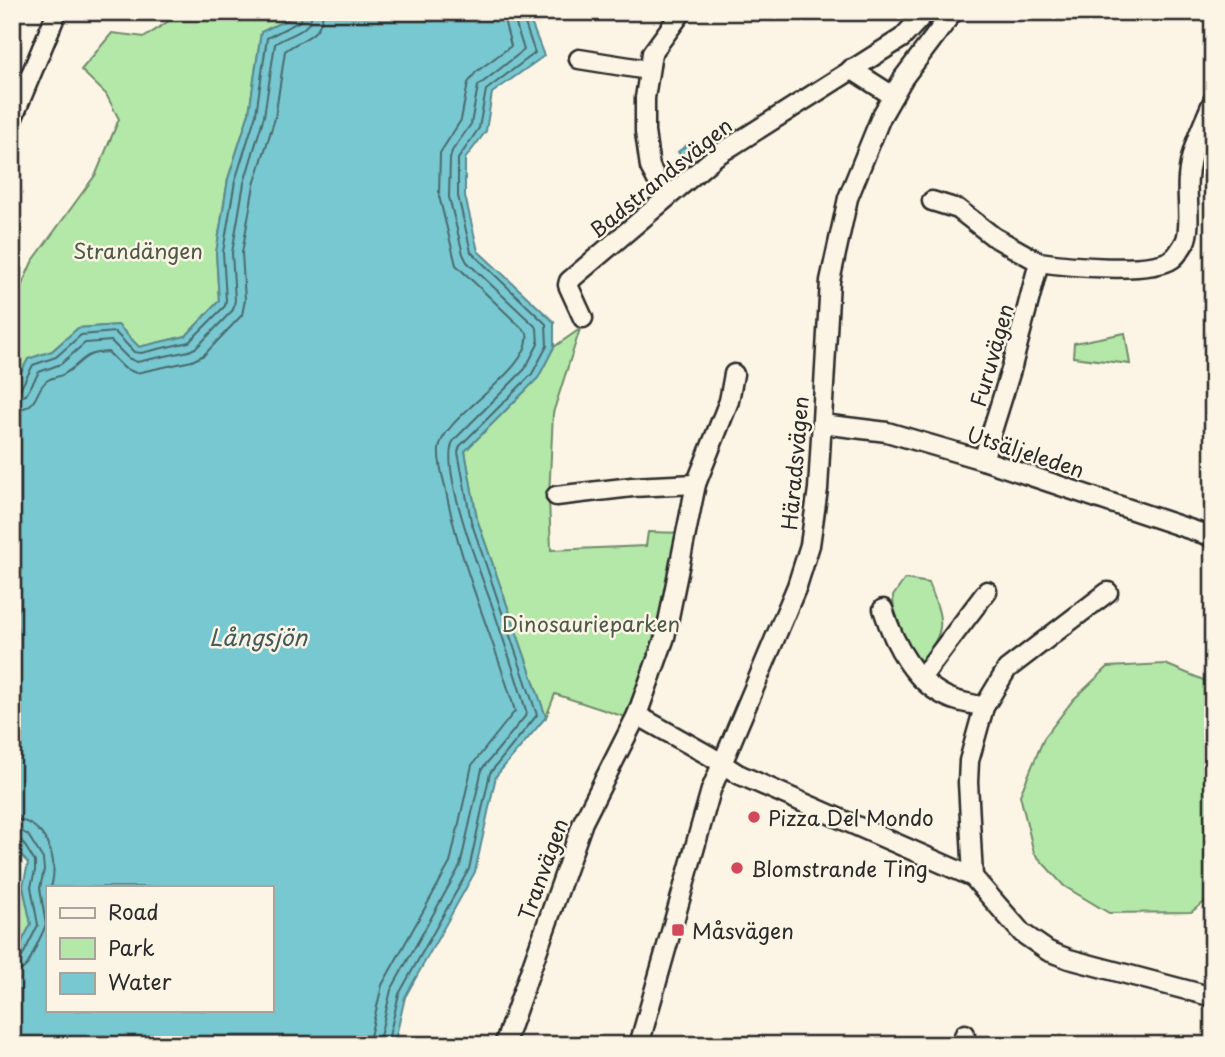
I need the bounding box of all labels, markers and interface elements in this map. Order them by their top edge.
street label: Badstrandsvägen [582,109,738,245]
park label: Strandängen [73,234,203,266]
street label: Furuvägen [961,300,1021,410]
street label: Häradsvägen [772,395,816,531]
street label: Utsäljeleden [963,417,1089,485]
park label: Dinosaurieparken [502,607,680,639]
water label: Långsjön [209,619,308,654]
place label: Pizza Del Mondo [768,801,934,833]
marker: Pizza Del Mondo [746,809,762,825]
street label: Tranvägen [509,813,575,925]
place label: Blomstrande Ting [751,852,928,884]
marker: Blomstrande Ting [729,860,745,876]
legend [46,886,273,1012]
text: Road [108,895,159,927]
place label: Måsvägen [692,914,794,946]
marker: Måsvägen [670,922,686,938]
text: Park [108,931,155,963]
text: Water [108,965,172,997]

